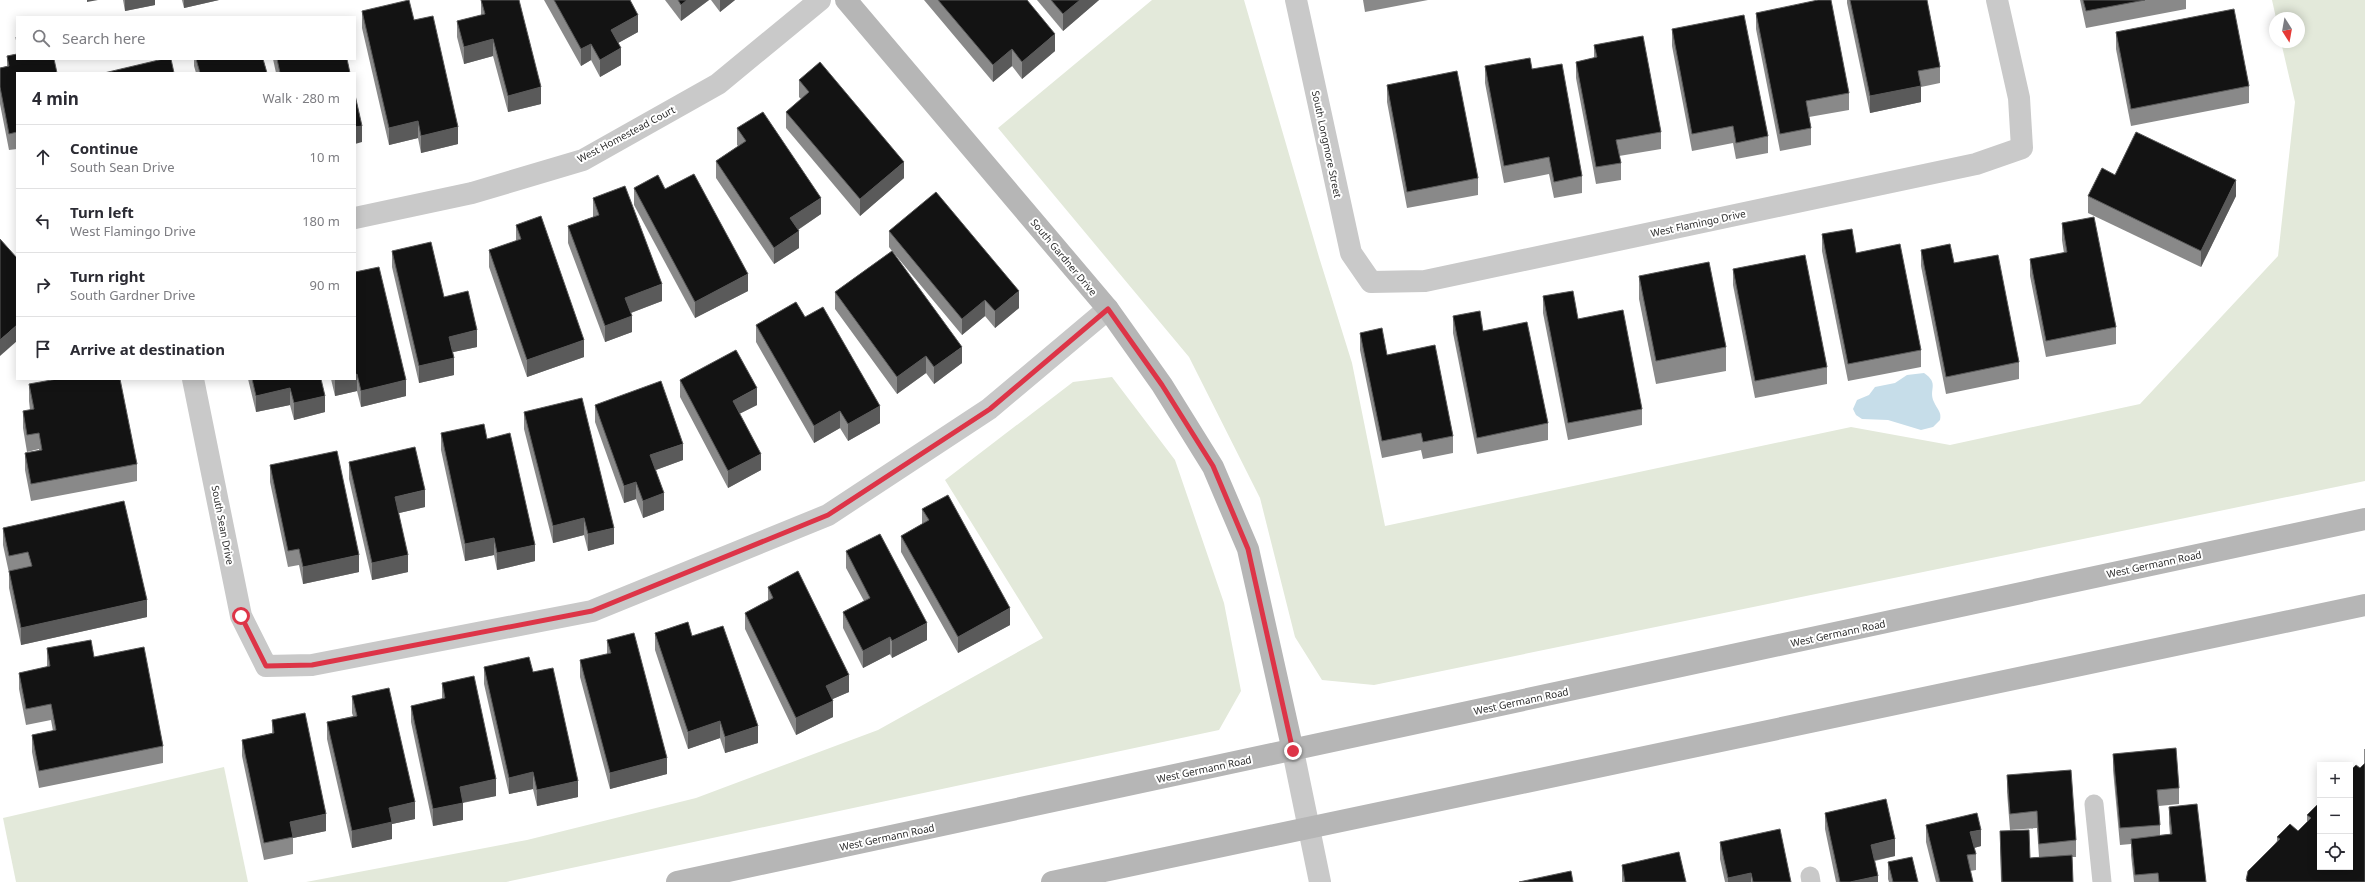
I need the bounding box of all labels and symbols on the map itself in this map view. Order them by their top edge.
north arrow [2269,12,2305,48]
street label: South Longmore Street [1309,89,1345,199]
street label: West Homestead Court [575,102,678,166]
street label: West Flamingo Drive [1649,206,1747,240]
street label: South Gardner Drive [1028,216,1101,299]
street label: South Sean Drive [208,484,238,566]
street label: West Germann Road [2105,547,2203,581]
route start [232,607,250,625]
street label: West Germann Road [1789,616,1887,650]
street label: West Germann Road [1472,684,1570,718]
route end [1284,742,1302,760]
street label: West Germann Road [1155,752,1253,786]
street label: West Germann Road [838,820,936,854]

